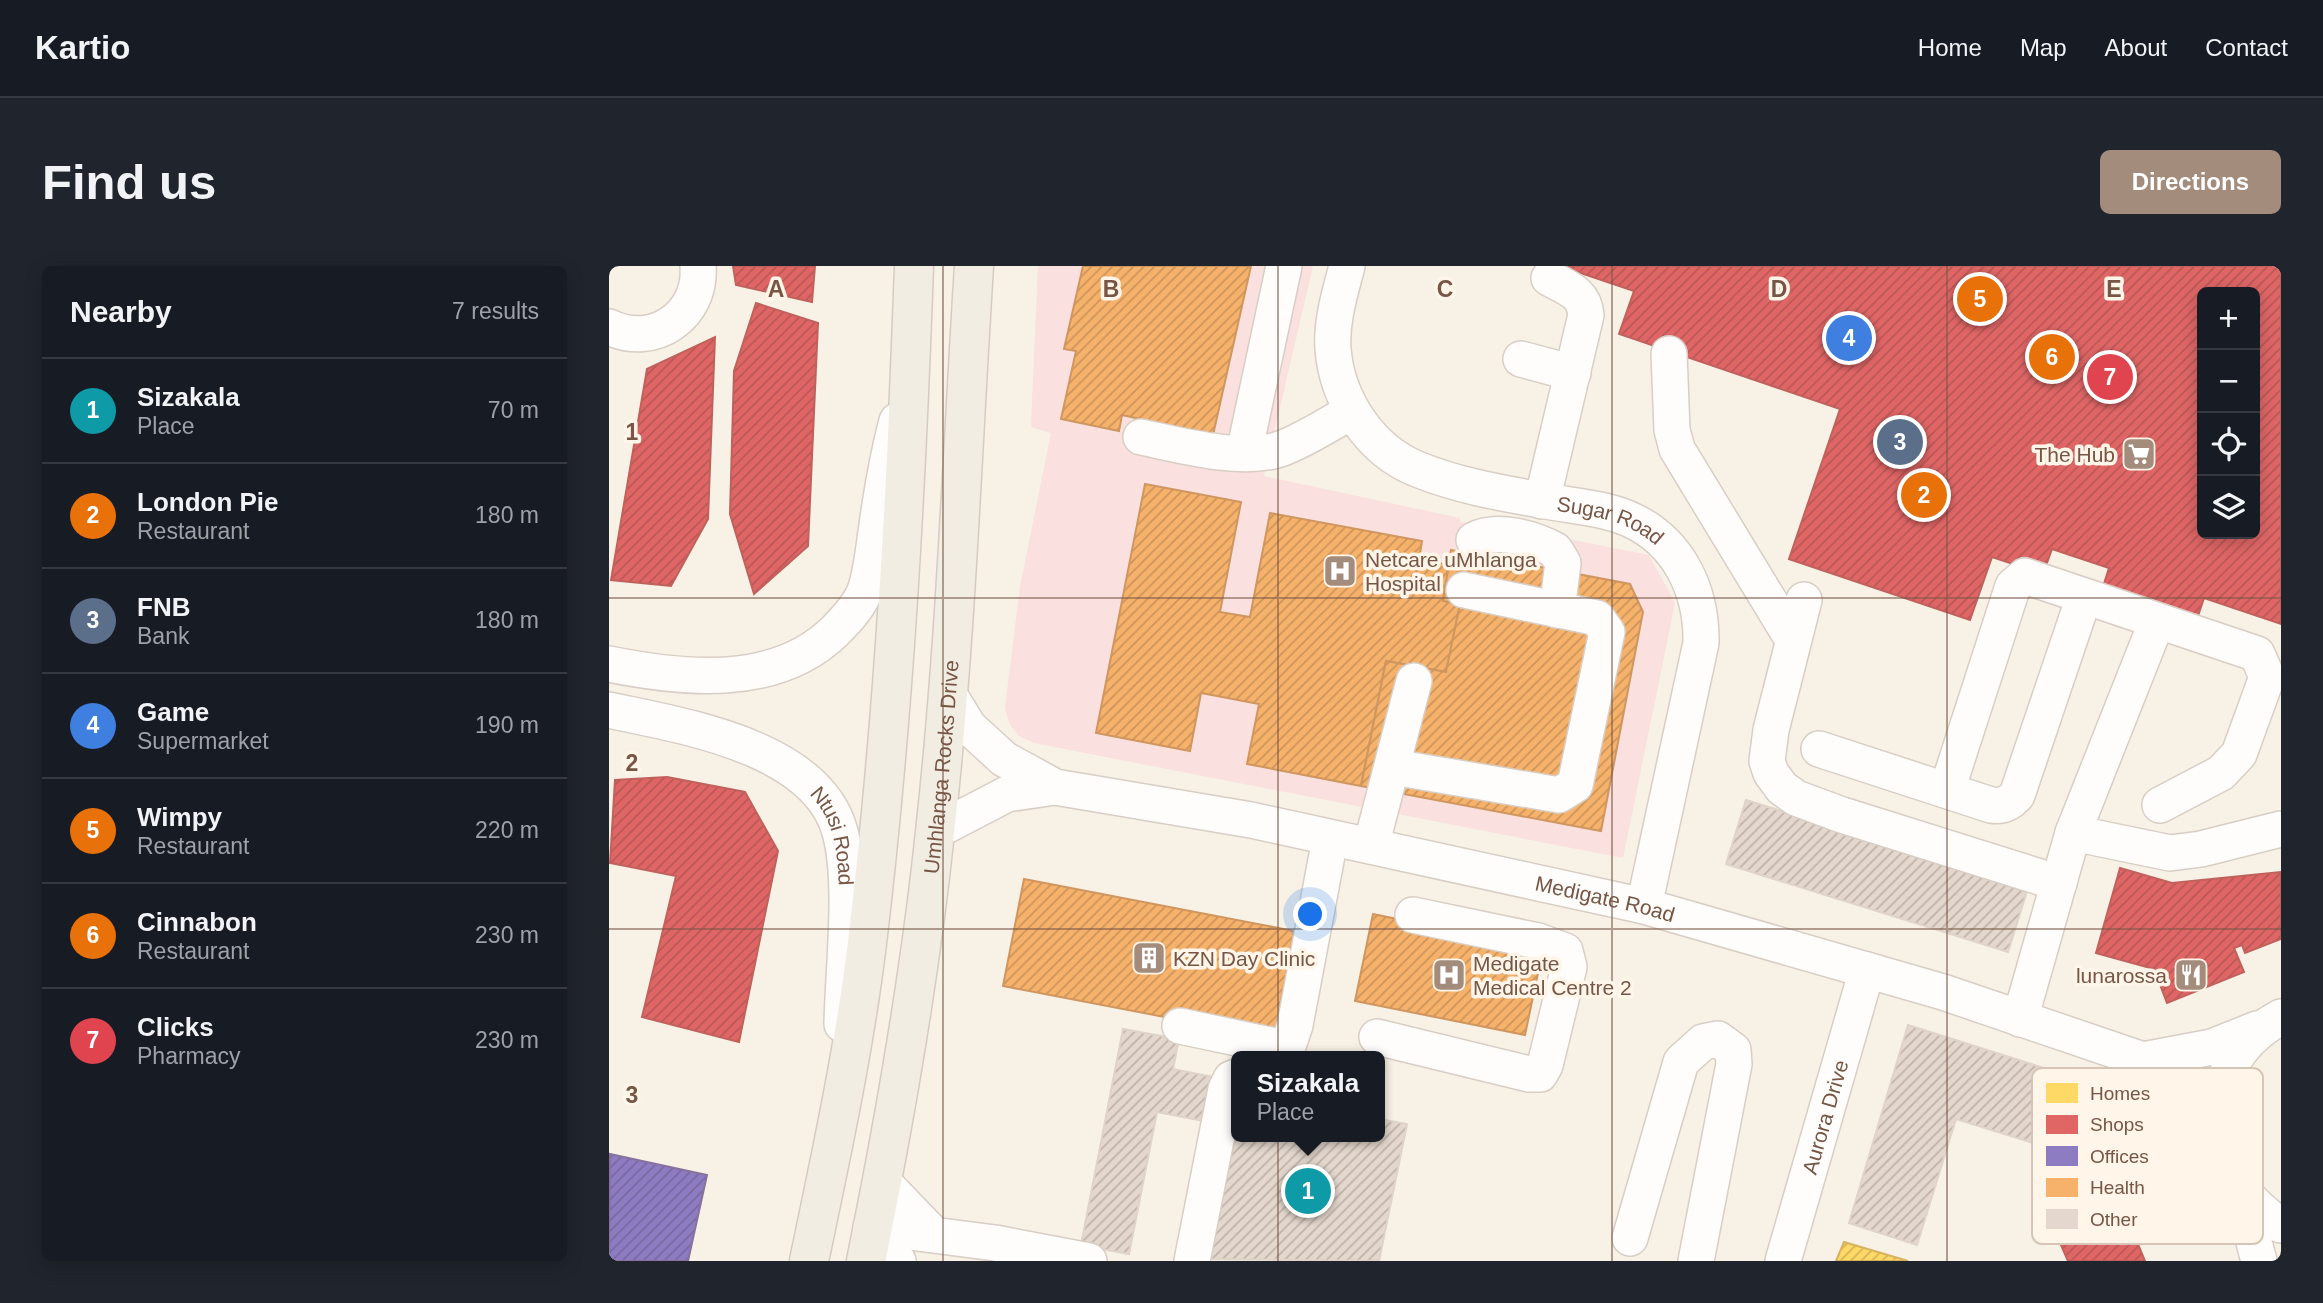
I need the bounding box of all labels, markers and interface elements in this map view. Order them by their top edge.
text: Kartio [35,29,130,66]
text: Home [1918,34,1982,61]
text: Map [2020,34,2067,61]
text: About [2105,34,2167,61]
text: Contact [2205,34,2288,61]
button: Directions [2100,150,2281,214]
text: Find us [42,155,216,209]
pin: 5 [1957,273,2003,325]
text: A [768,276,784,302]
text: B [1103,276,1119,302]
text: C [1437,276,1453,302]
text: D [1771,276,1787,302]
text: E [2106,276,2122,302]
map controls [2197,287,2260,539]
button: + [2197,287,2260,350]
text: Nearby [70,295,172,328]
text: 7 results [452,298,539,324]
pin: 4 [1826,312,1872,364]
pin: 6 [2029,331,2075,383]
button: − [2197,350,2260,413]
pin: 7 [2087,351,2133,403]
text: Sizakala [137,382,240,412]
text: 1 [87,397,99,423]
text: 70 m [488,397,539,423]
text: Place [137,413,195,439]
button: locate [2197,413,2260,476]
pin: 3 [1877,416,1923,468]
text: 1 [626,419,639,445]
supermarket icon: The Hub [2120,435,2158,473]
place label: The Hub [2034,443,2115,466]
pin: 2 [1901,469,1947,521]
button: layers [2197,476,2260,539]
text: London Pie [137,487,279,517]
street label: Sugar Road [1556,492,1669,549]
text: 2 [87,502,99,528]
text: 180 m [475,502,539,528]
text: Restaurant [137,518,250,544]
place label: Netcare uMhlanga Hospital [1365,548,1537,595]
hospital icon: Netcare uMhlanga Hospital [1321,552,1359,590]
text: FNB [137,592,190,622]
text: 3 [87,607,99,633]
text: 180 m [475,607,539,633]
text: Bank [137,623,189,649]
street label: Umhlanga Rocks Drive [919,659,962,875]
text: Game [137,697,209,727]
text: 4 [87,712,99,738]
text: 190 m [475,712,539,738]
text: Supermarket [137,728,269,754]
text: 2 [626,750,638,776]
street label: Ntusi Road [807,781,858,886]
text: Wimpy [137,802,222,832]
text: 5 [87,817,99,843]
text: 220 m [475,817,539,843]
text: Restaurant [137,833,250,859]
street label: Medigate Road [1533,871,1678,926]
your location [1293,897,1327,931]
text: Cinnabon [137,907,257,937]
text: 6 [87,922,99,948]
text: 230 m [475,922,539,948]
text: Restaurant [137,938,250,964]
building icon: KZN Day Clinic [1130,939,1168,977]
place label: KZN Day Clinic [1173,947,1315,970]
place label: Medigate Medical Centre 2 [1473,952,1632,999]
hospital icon: Medigate Medical Centre 2 [1430,956,1468,994]
restaurant icon: lunarossa [2172,956,2210,994]
place label: lunarossa [2076,964,2167,987]
text: Clicks [137,1012,214,1042]
text: 7 [87,1027,99,1053]
text: 230 m [475,1027,539,1053]
text: Pharmacy [137,1043,241,1069]
popup [1231,1051,1385,1142]
street label: Aurora Drive [1797,1057,1852,1177]
text: Sizakala [1257,1068,1359,1098]
legend [2032,1068,2263,1244]
text: 3 [626,1082,638,1108]
text: Homes [2090,1083,2150,1104]
text: Place [1257,1099,1314,1125]
text: Shops [2090,1114,2144,1135]
text: Offices [2090,1146,2149,1167]
pin: 1 [1285,1165,1331,1217]
text: Health [2090,1177,2145,1198]
text: Other [2090,1209,2138,1230]

